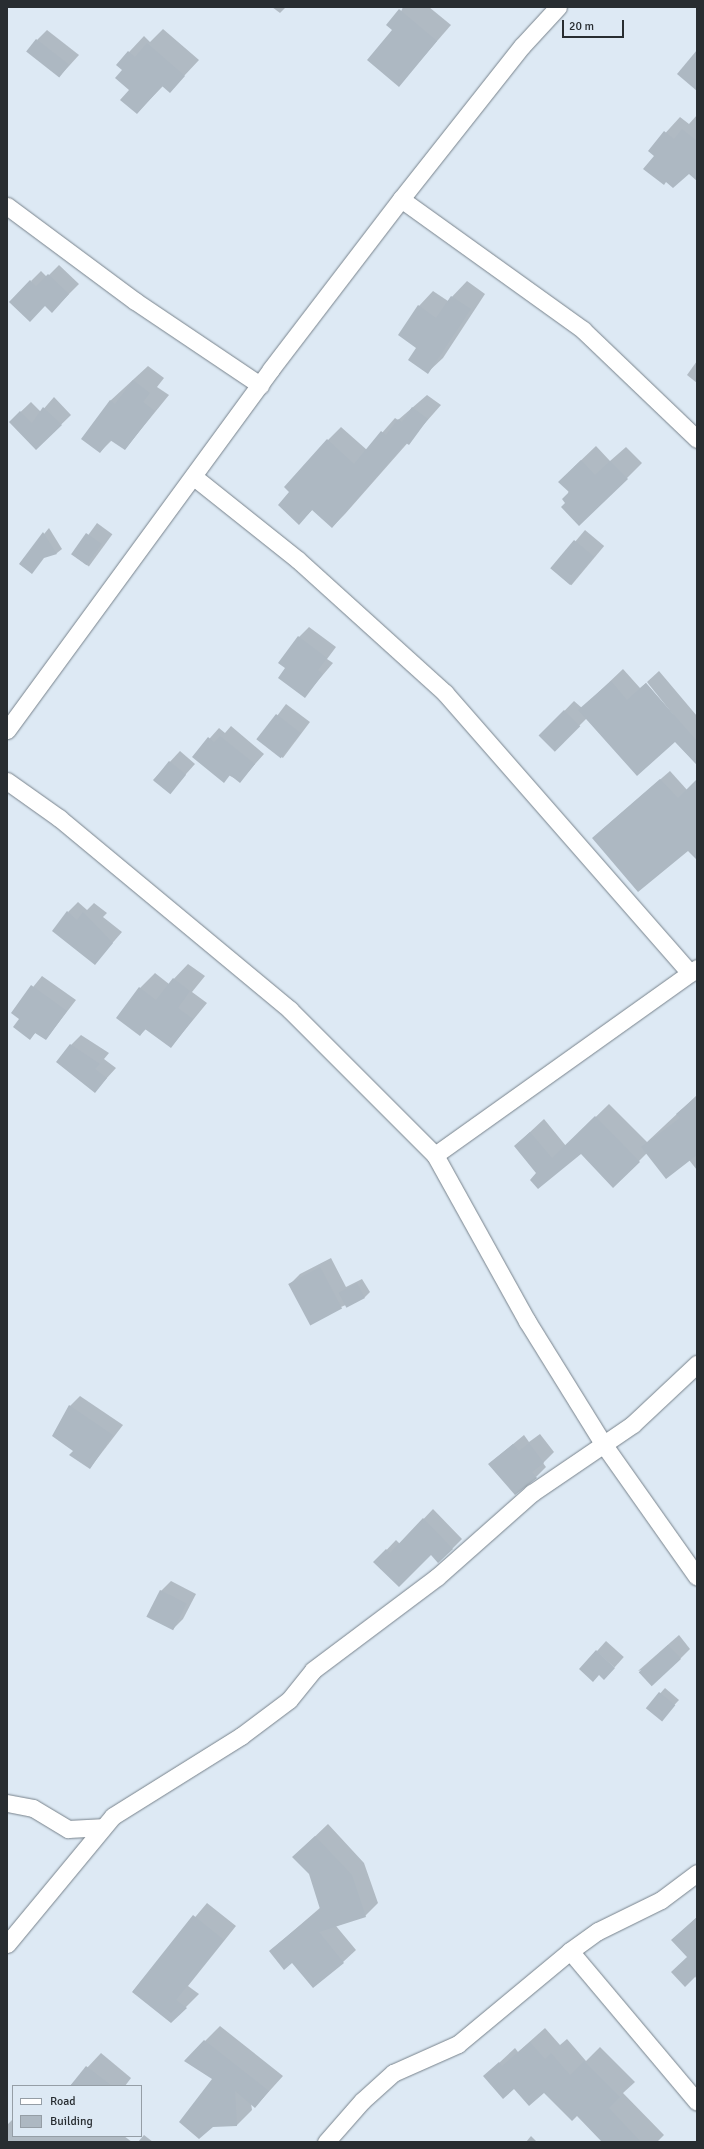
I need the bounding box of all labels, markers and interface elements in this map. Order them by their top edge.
scale bar [564,12,626,38]
text: 20 m [569,19,594,34]
legend [12,2085,142,2137]
text: Road [50,2094,76,2109]
text: Building [50,2114,93,2129]

